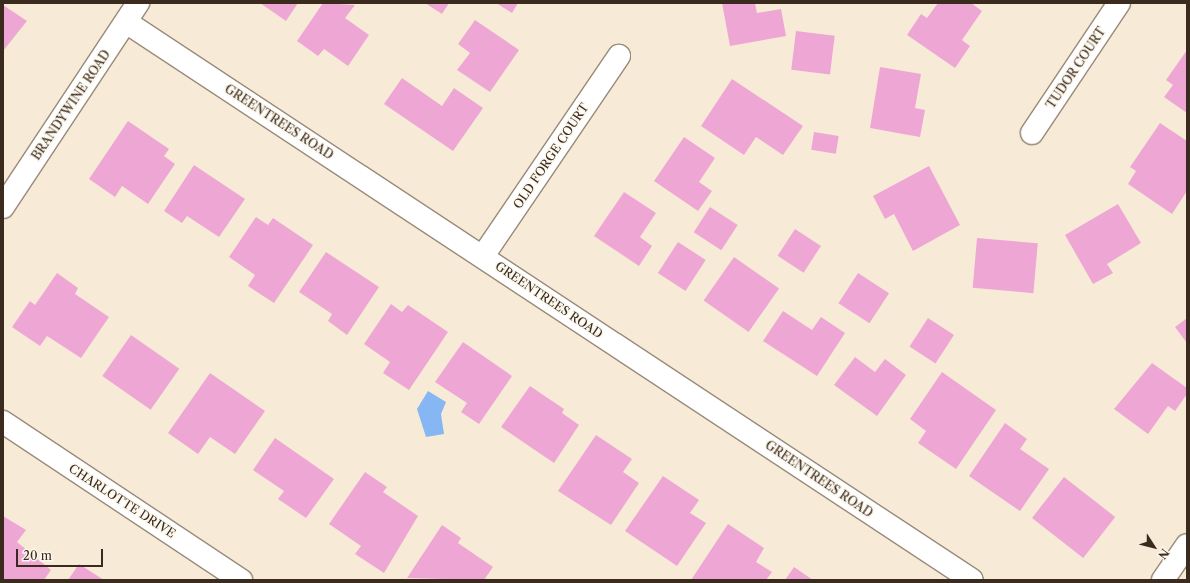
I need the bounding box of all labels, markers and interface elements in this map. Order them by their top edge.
street label: TUDOR COURT [1043,24,1109,112]
street label: BRANDYWINE ROAD [29,47,113,163]
street label: GREENTREES ROAD [222,82,336,162]
street label: OLD FORGE COURT [510,101,592,211]
street label: GREENTREES ROAD [493,259,605,341]
street label: GREENTREES ROAD [763,438,875,520]
street label: CHARLOTTE DRIVE [66,461,178,541]
north arrow [1134,527,1174,567]
scale bar [18,541,105,567]
text: N [1155,546,1172,562]
text: 20 m [23,548,52,563]

